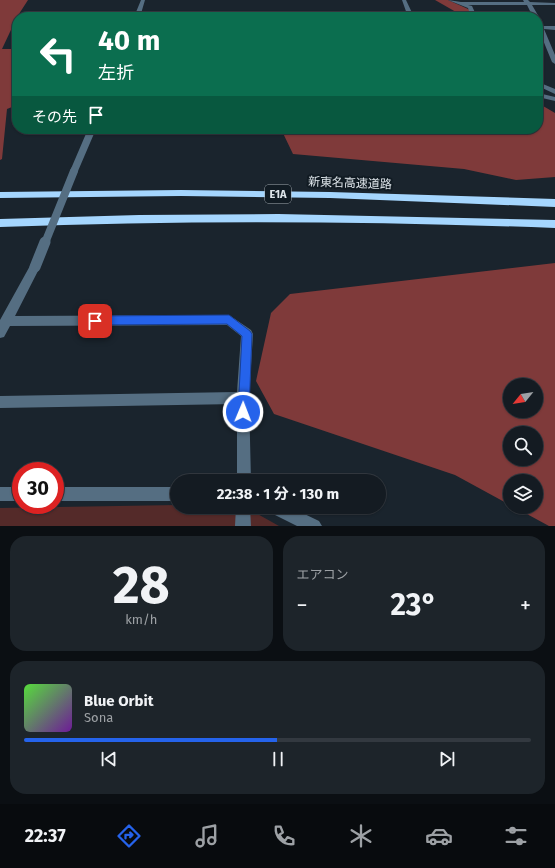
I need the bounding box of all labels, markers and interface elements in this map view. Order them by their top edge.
text: 40 m [98,24,161,57]
icon: left [32,28,84,80]
text: 左折 [98,62,134,84]
icon: arrive [85,104,107,126]
text: その先 [32,108,77,126]
street label: 新東名高速道路 [308,175,392,191]
road number: E1A [265,185,291,203]
pin [78,304,112,338]
icon: arrive [84,310,106,332]
north arrow [503,378,543,418]
map controls [503,378,543,514]
position arrow [222,391,264,433]
button: search [503,426,543,466]
speed limit sign: 30 [12,462,64,514]
button: layers [503,474,543,514]
text: 22:38 · 1 分 · 130 m [217,485,339,503]
text: 28 [113,554,170,617]
text: エアコン [297,567,349,582]
text: 23° [390,587,437,623]
text: − [297,592,308,619]
text: + [520,592,531,619]
text: km/h [125,612,157,627]
text: Blue Orbit [84,692,153,710]
text: Sona [84,710,113,725]
icon: previous [98,748,120,770]
icon: pause [267,748,289,770]
icon: next [436,748,458,770]
icon: directions [115,822,143,850]
icon: music [193,822,221,850]
icon: phone [270,822,298,850]
icon: climate [347,822,375,850]
icon: car [425,822,453,850]
icon: filters [502,822,530,850]
text: 22:37 [25,825,66,847]

